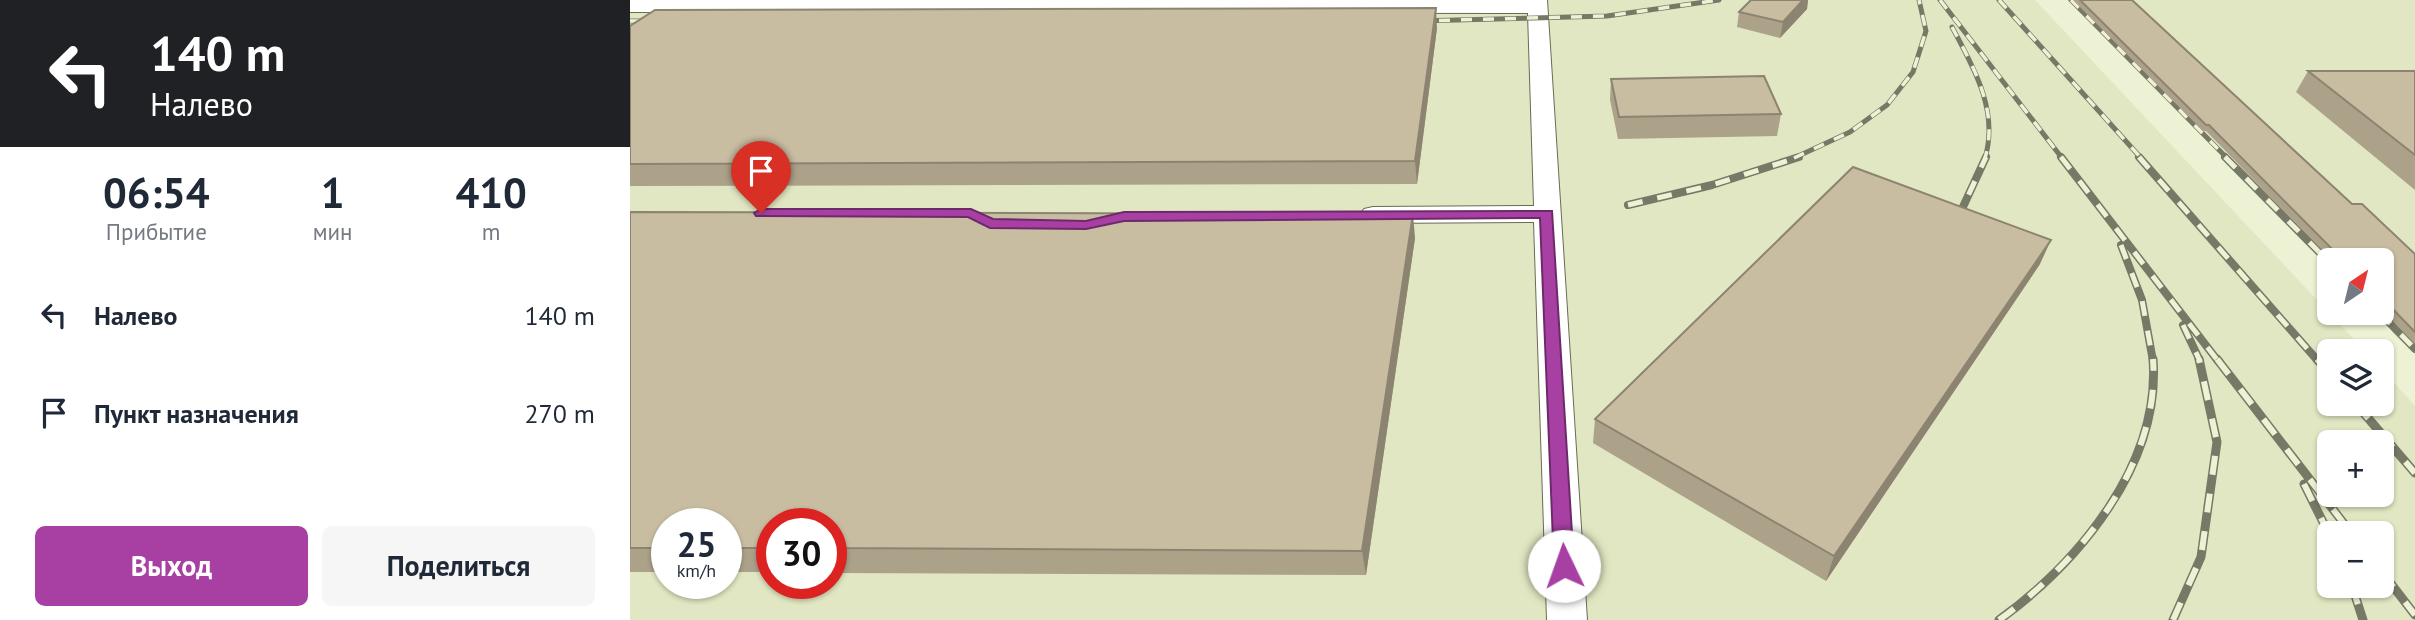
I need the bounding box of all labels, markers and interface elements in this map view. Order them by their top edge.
text: 140 m [150,21,285,85]
icon: left [35,28,126,119]
text: Налево [150,83,253,125]
pin [731,141,791,213]
icon: arrive [742,152,780,190]
text: 06:54 [103,165,210,220]
text: 1 [321,165,344,220]
text: 410 [455,165,527,220]
text: Прибытие [106,217,207,246]
text: мин [313,217,352,246]
text: m [482,217,501,246]
north arrow [2317,248,2394,326]
map controls [2317,248,2394,598]
icon: left [35,296,73,334]
text: Налево [94,299,178,332]
text: 140 m [524,299,595,332]
button: layers [2317,339,2394,416]
icon: arrive [35,394,73,432]
text: Пункт назначения [94,397,299,430]
text: 270 m [524,397,595,430]
button: + [2317,430,2394,507]
speed limit sign: 30 [756,508,847,599]
text: 25 [677,521,716,567]
button: − [2317,521,2394,598]
button: Выход [35,526,308,606]
button: Поделиться [322,526,595,606]
position arrow [1527,529,1601,603]
text: km/h [677,559,716,582]

